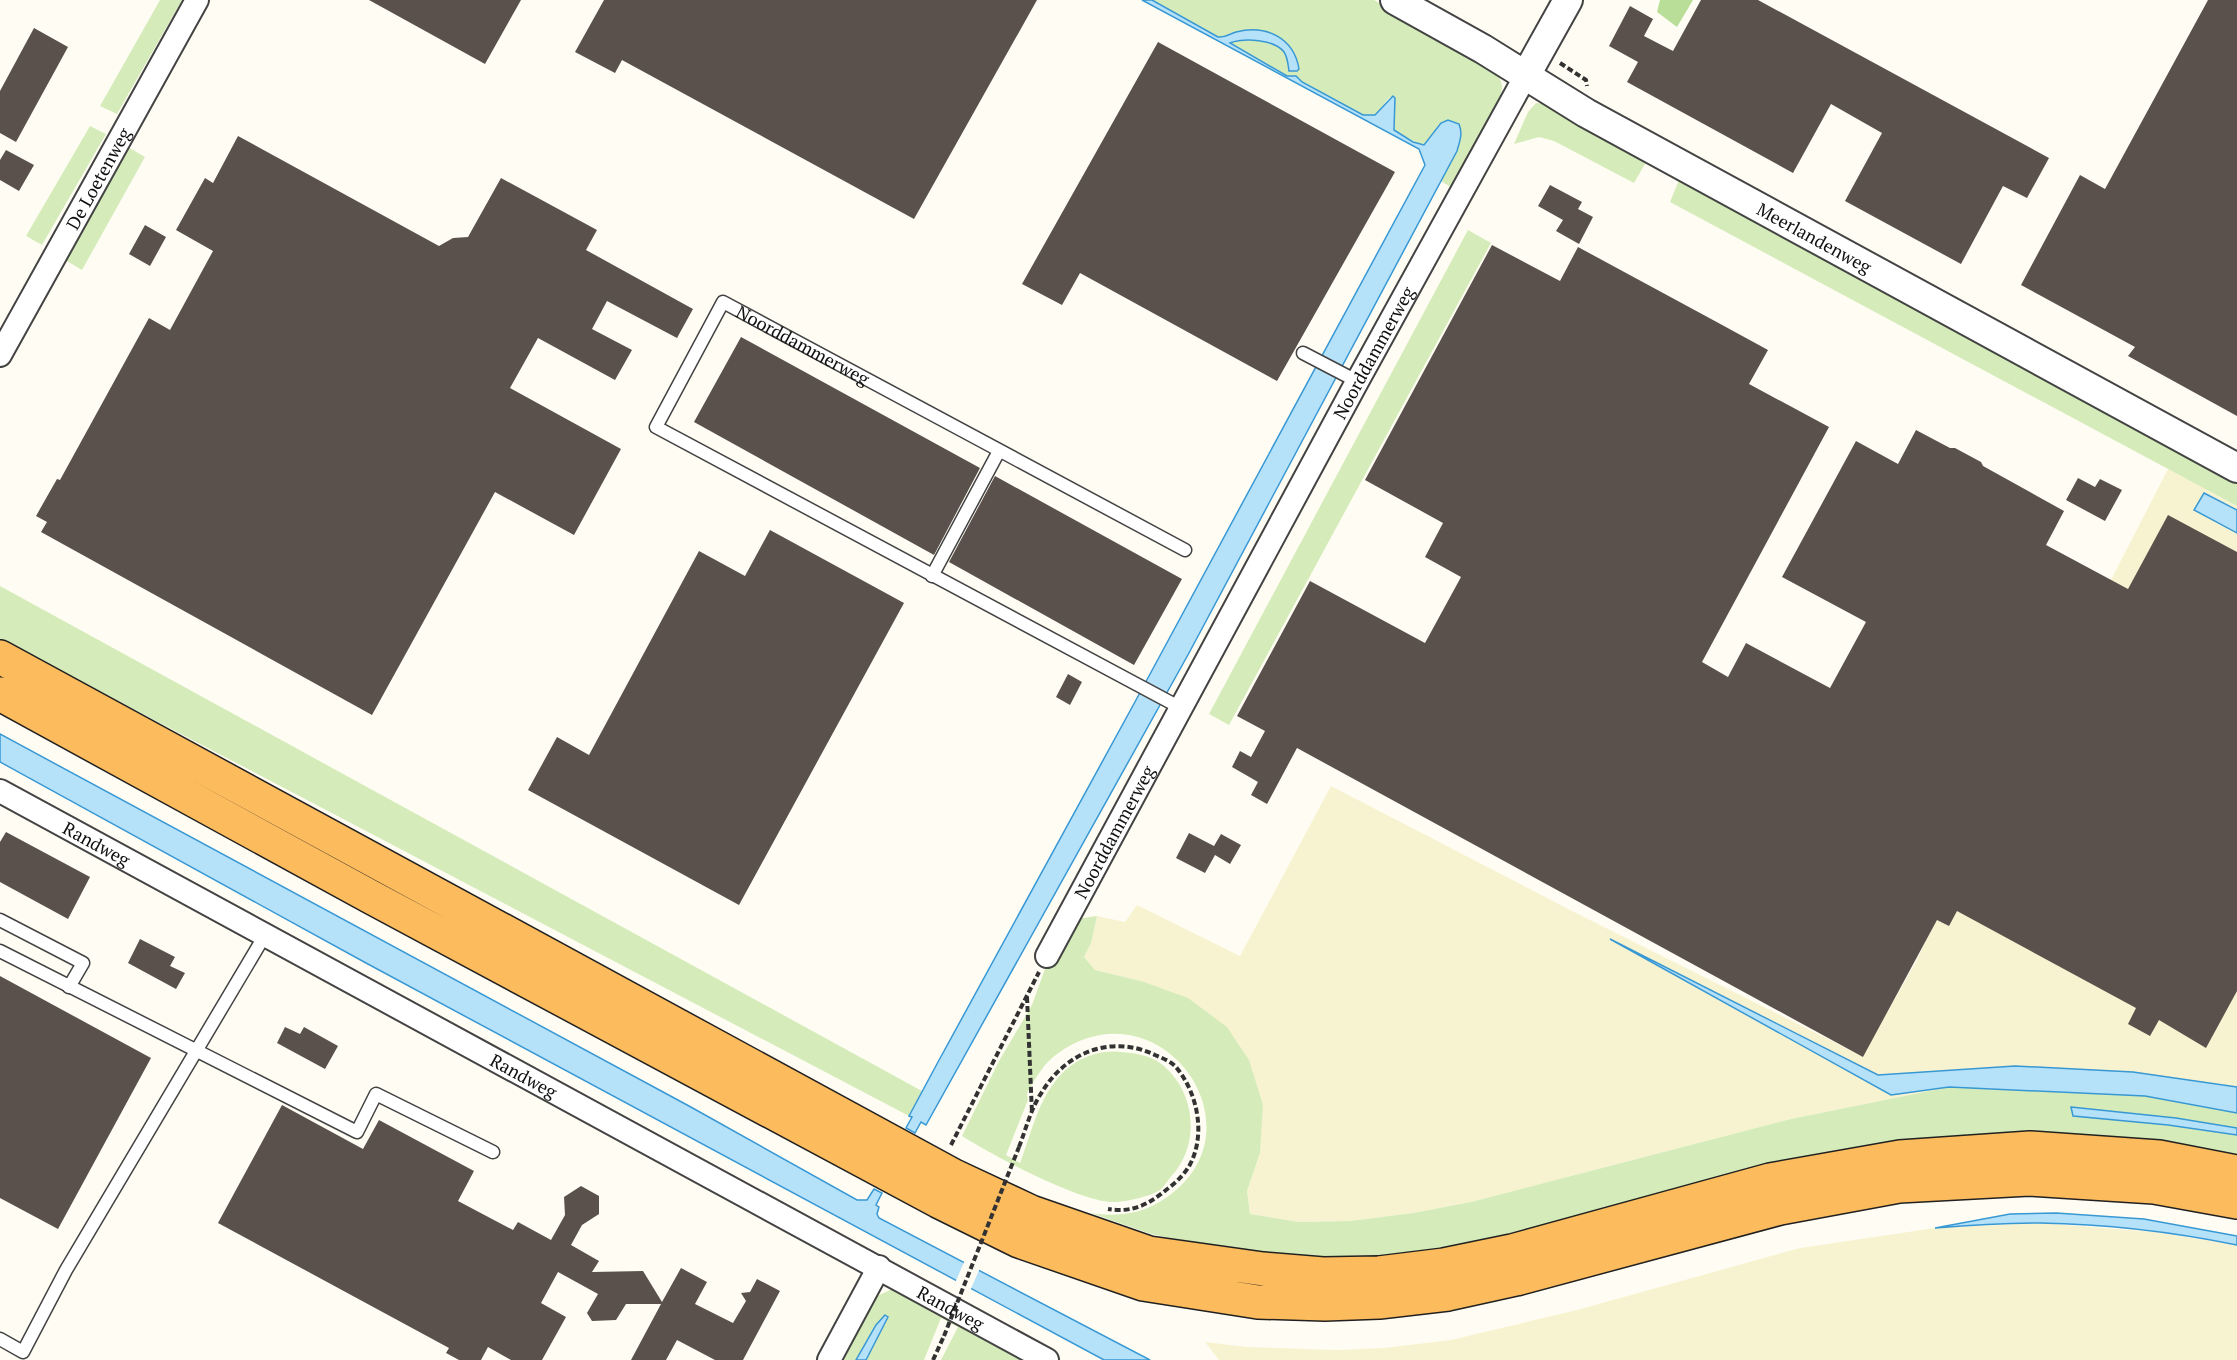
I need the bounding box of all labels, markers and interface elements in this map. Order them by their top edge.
street label: De Loetenweg [60,123,136,234]
street label: Meerlandenweg [1753,197,1876,279]
street label: Noorddammerweg [1327,281,1420,423]
street label: Noorddammerweg [732,299,874,391]
street label: Noorddammerweg [1068,761,1160,903]
street label: Randweg [59,816,135,872]
street label: Randweg [486,1048,562,1104]
street label: Randweg [913,1280,989,1336]

